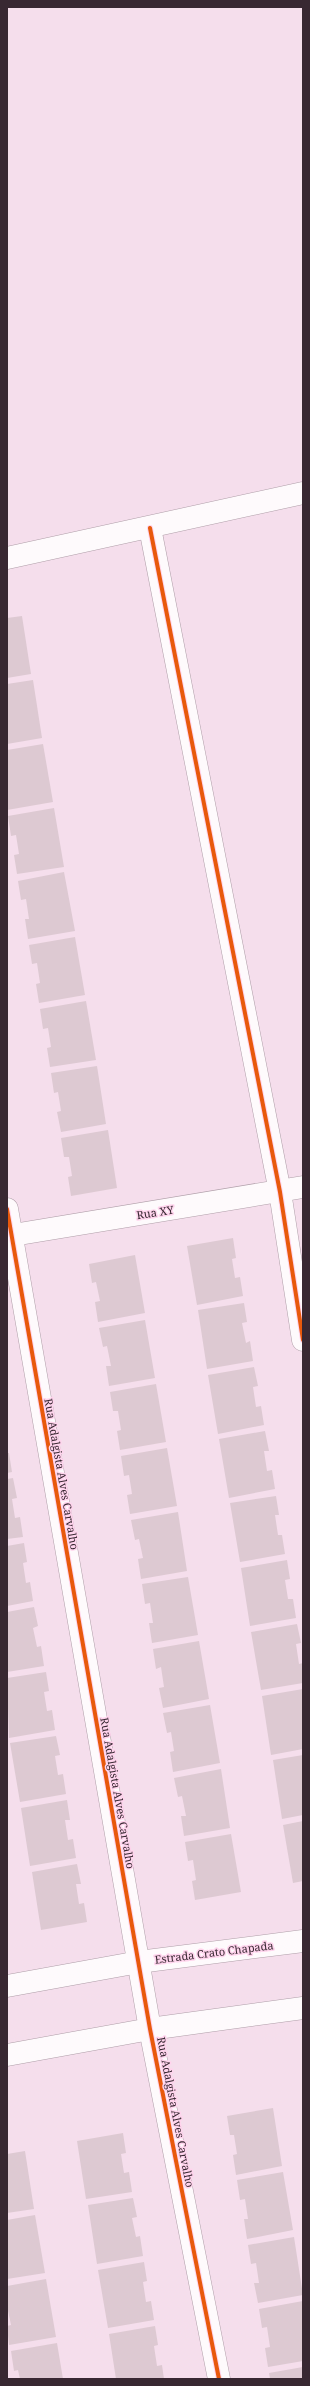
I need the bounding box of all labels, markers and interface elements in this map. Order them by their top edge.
street label: Rua XY [135,1202,175,1222]
street label: Rua Adalgista Alves Carvalho [41,1397,83,1551]
street label: Rua Adalgista Alves Carvalho [97,1716,139,1870]
street label: Estrada Crato Chapada [154,1937,274,1967]
street label: Rua Adalgista Alves Carvalho [154,2035,198,2189]

